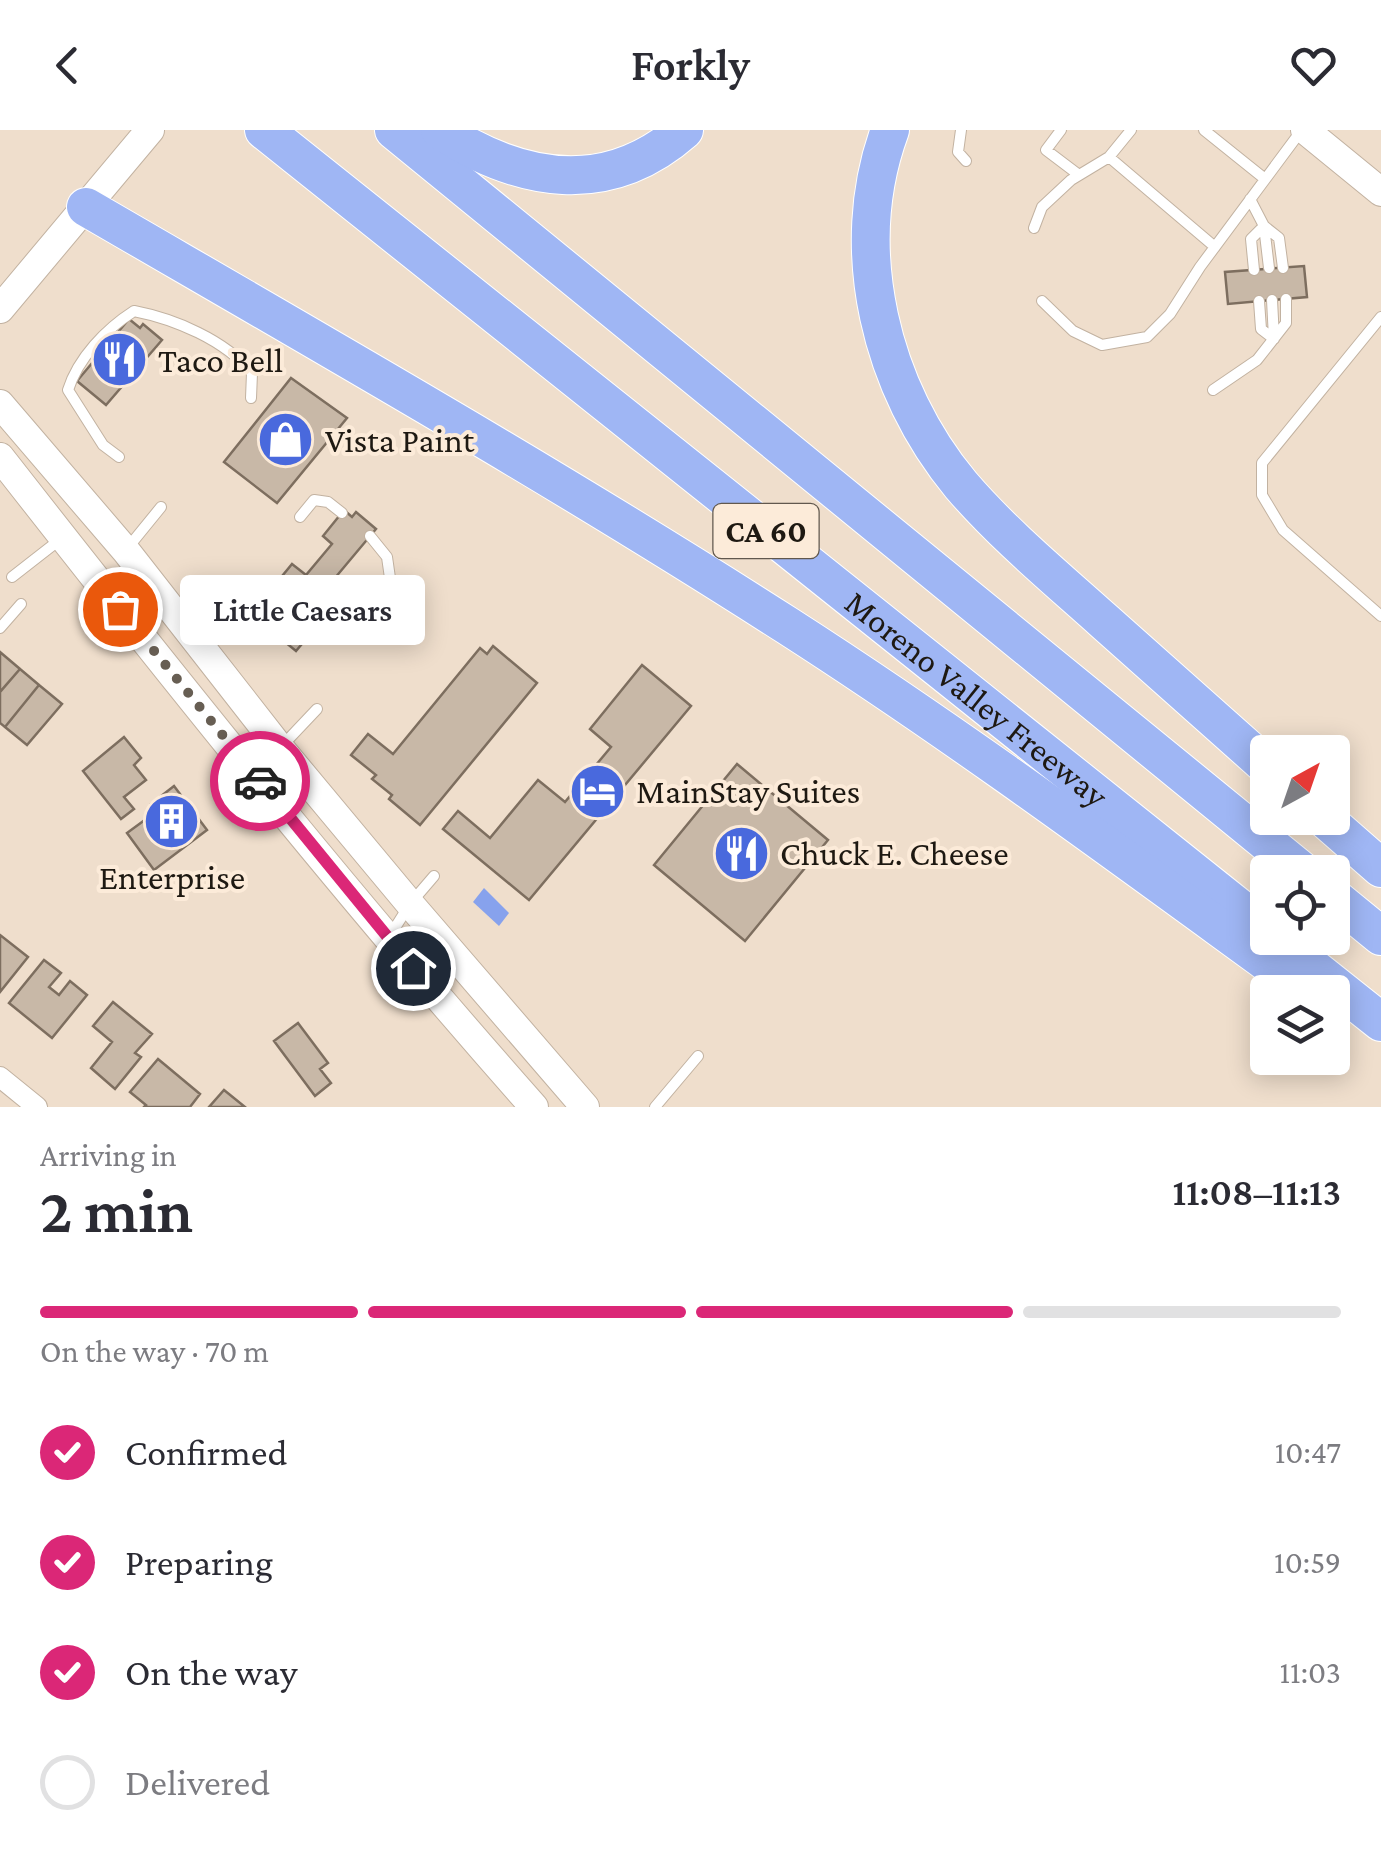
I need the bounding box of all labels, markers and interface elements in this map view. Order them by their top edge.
icon: back [40,38,95,93]
icon: heart [1286,38,1341,93]
text: Forkly [631,40,750,90]
restaurant icon: Taco Bell [89,330,149,390]
place label: Taco Bell [158,341,283,380]
shop icon: Vista Paint [256,410,316,470]
place label: Vista Paint [325,421,475,460]
road number: CA 60 [714,504,818,558]
pin [78,567,163,652]
callout: Little Caesars [180,574,425,644]
icon: bag [93,582,148,637]
street label: Moreno Valley Freeway [838,582,1117,816]
text: Little Caesars [213,592,392,628]
courier [210,731,310,831]
north arrow [1250,735,1350,835]
map controls [1250,735,1350,1075]
icon: car [233,754,288,809]
hotel icon: MainStay Suites [567,761,627,821]
place label: MainStay Suites [636,772,860,811]
building icon: Enterprise [142,791,202,851]
restaurant icon: Chuck E. Cheese [711,823,771,883]
place label: Chuck E. Cheese [780,834,1009,873]
button: locate [1250,855,1350,955]
place label: Enterprise [99,858,245,897]
pin [371,926,456,1011]
icon: home [386,941,441,996]
button: layers [1250,975,1350,1075]
text: Arriving in [40,1137,177,1173]
text: 11:08–11:13 [1172,1171,1341,1213]
text: 2 min [40,1174,193,1246]
text: On the way · 70 m [40,1333,269,1369]
icon: check [40,1425,95,1480]
text: Confirmed [125,1431,288,1473]
text: 10:47 [1275,1434,1341,1470]
icon: check [40,1535,95,1590]
text: Preparing [125,1541,273,1583]
text: 10:59 [1274,1544,1341,1580]
icon: check [40,1645,95,1700]
text: On the way [125,1651,297,1693]
text: 11:03 [1279,1654,1341,1690]
text: Delivered [125,1761,270,1803]

